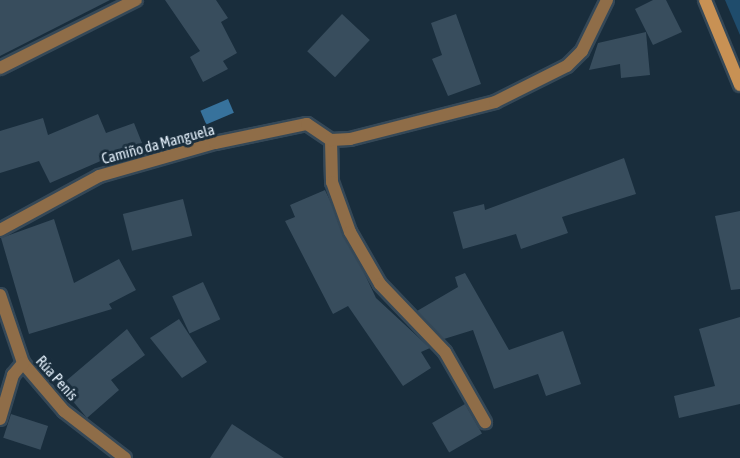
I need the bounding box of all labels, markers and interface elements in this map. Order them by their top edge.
street label: Camiño da Manguela [100,120,216,168]
street label: Rúa Penís [32,352,82,404]

